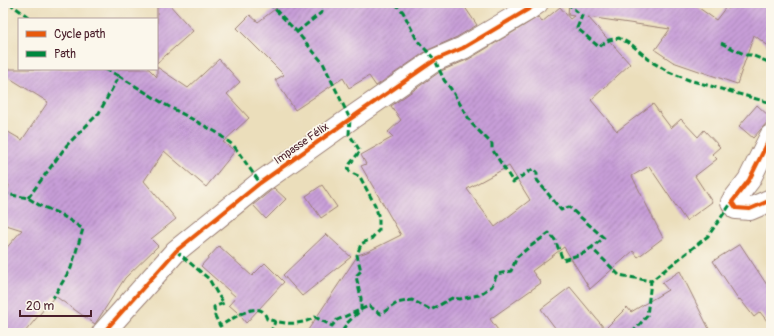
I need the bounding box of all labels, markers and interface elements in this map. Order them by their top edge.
legend [18,18,158,70]
text: Cycle path [54,27,106,42]
text: Path [54,47,76,62]
street label: Impasse Félix [272,120,331,167]
scale bar [20,292,91,318]
text: 20 m [26,299,55,314]

